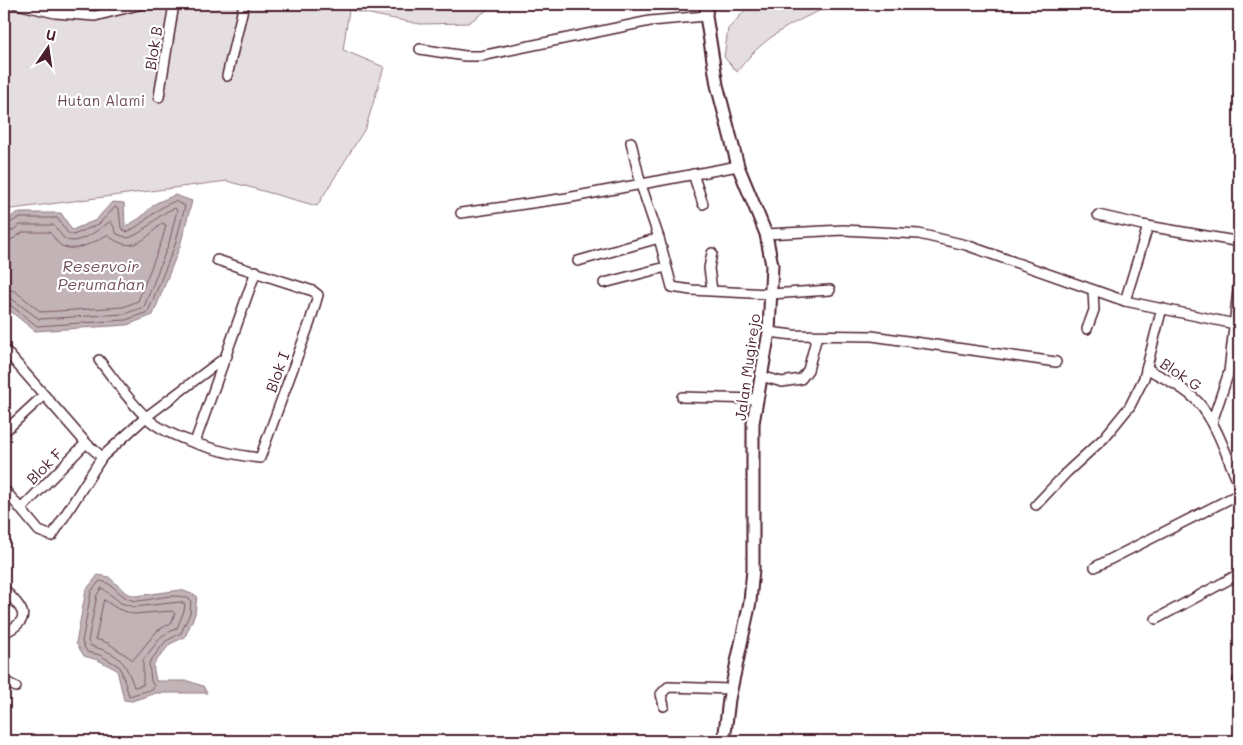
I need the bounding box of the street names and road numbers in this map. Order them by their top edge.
street label: Blok B [140,25,166,71]
street label: Jalan Mugirejo [730,312,764,422]
street label: Blok I [261,349,294,395]
street label: Blok G [1156,353,1206,395]
street label: Blok F [22,444,66,488]

